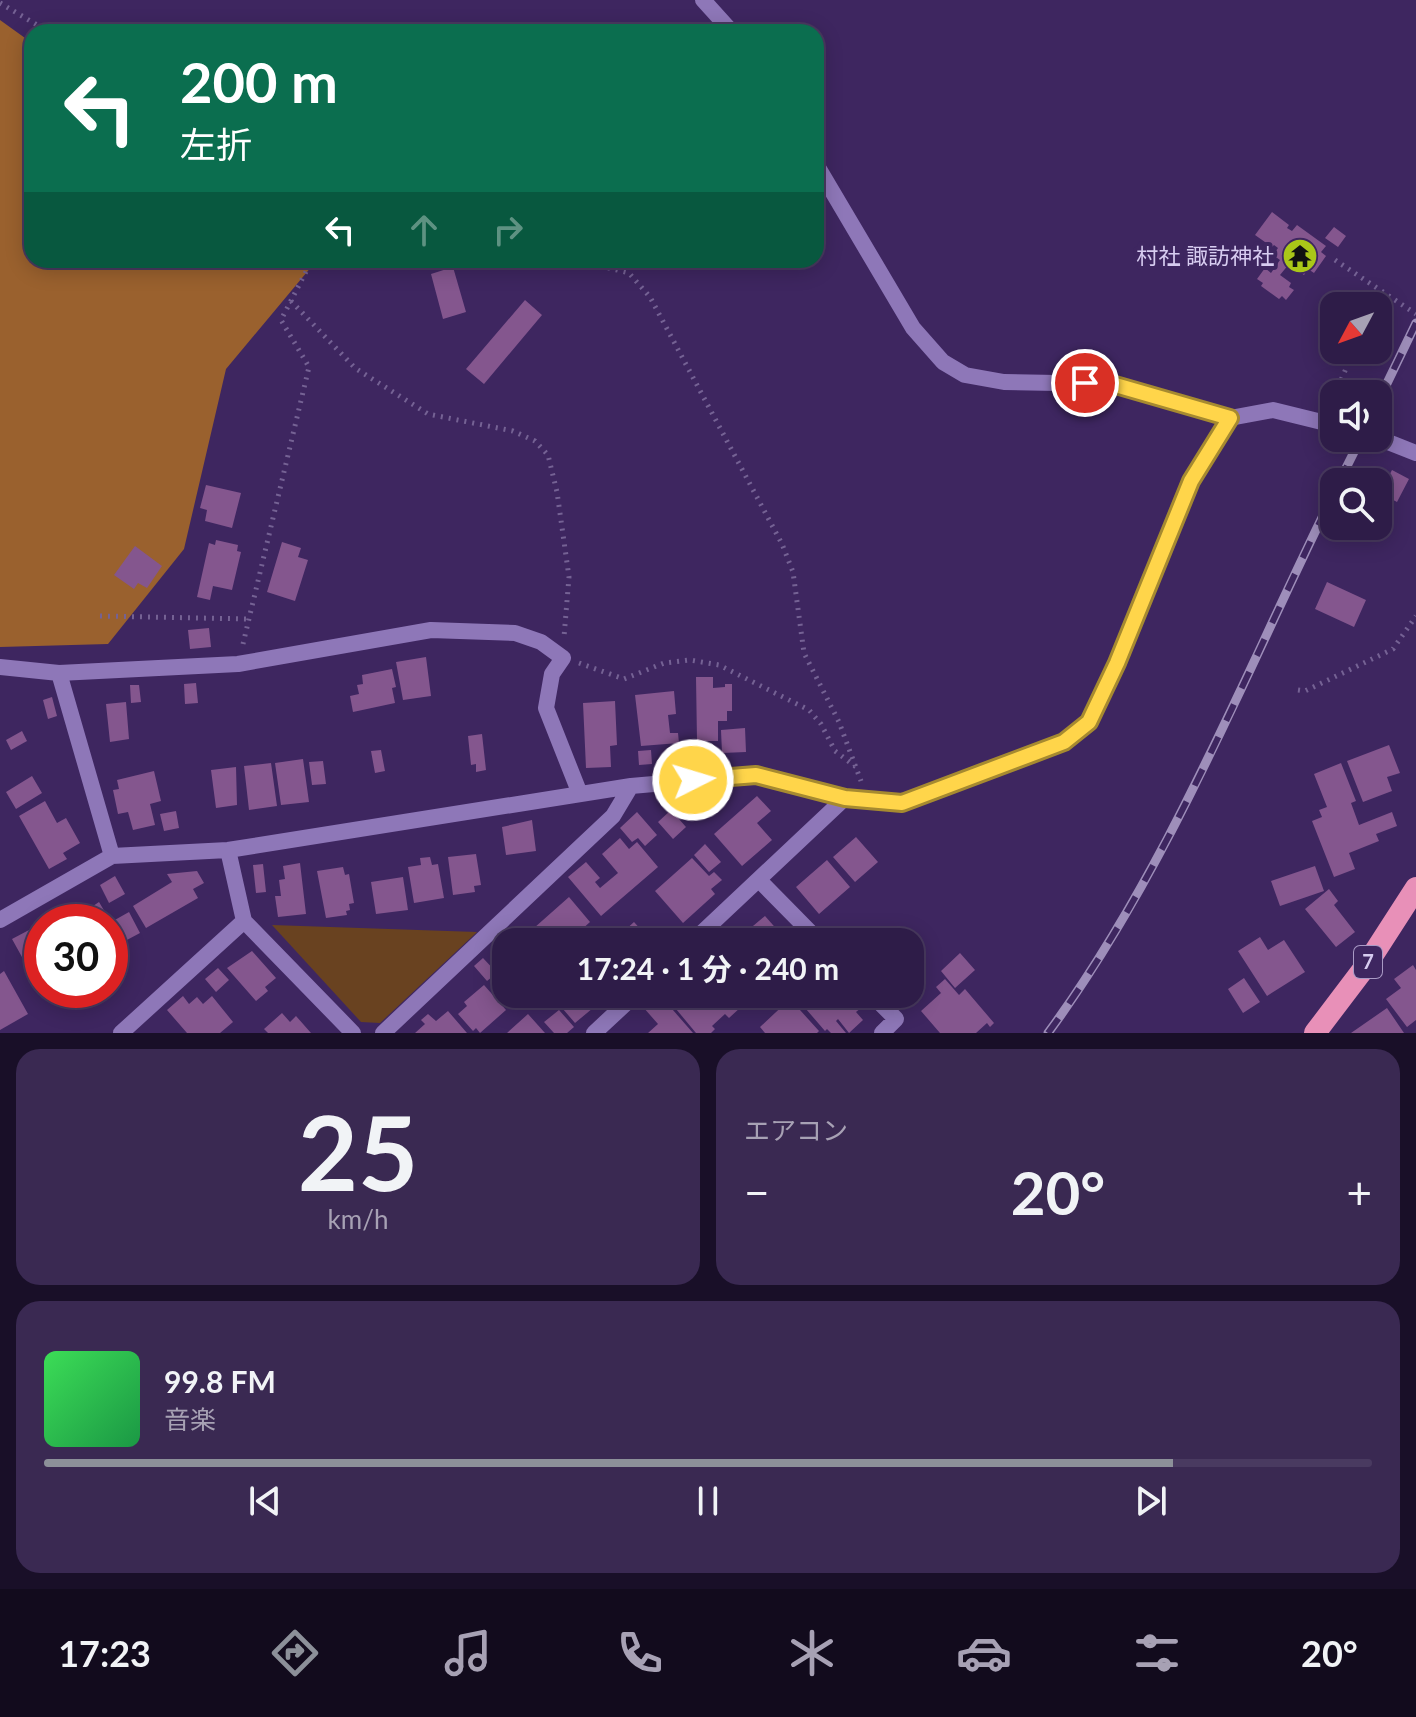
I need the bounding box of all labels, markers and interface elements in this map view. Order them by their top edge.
text: 200 m [180,48,338,115]
icon: left [48,56,152,160]
text: 左折 [180,122,252,166]
icon: left [318,208,362,252]
icon: ahead [402,208,446,252]
icon: right [486,208,530,252]
temple icon: 村社 諏訪神社 [1281,237,1319,275]
place label: 村社 諏訪神社 [1136,242,1274,269]
north arrow [1320,292,1392,364]
map controls [1320,292,1392,540]
pin [1051,349,1119,417]
icon: arrive [1063,361,1107,405]
button: sound [1320,380,1392,452]
button: search [1320,468,1392,540]
position arrow [651,738,735,822]
speed limit sign: 30 [24,904,128,1008]
road number: 7 [1354,946,1382,978]
text: 17:24 · 1 分 · 240 m [577,950,839,986]
text: 25 [298,1088,418,1213]
text: エアコン [744,1114,848,1146]
text: 20° [1011,1156,1105,1228]
text: − [744,1166,770,1218]
text: + [1346,1166,1372,1218]
text: km/h [328,1203,388,1235]
text: 99.8 FM [164,1363,276,1399]
text: 音楽 [164,1403,216,1435]
icon: previous [243,1479,287,1523]
icon: pause [686,1479,730,1523]
icon: next [1129,1479,1173,1523]
icon: directions [267,1625,323,1681]
icon: music [440,1625,496,1681]
icon: phone [612,1625,668,1681]
icon: climate [784,1625,840,1681]
icon: car [956,1625,1012,1681]
icon: filters [1129,1625,1185,1681]
text: 17:23 [58,1631,151,1675]
text: 20° [1301,1631,1358,1675]

